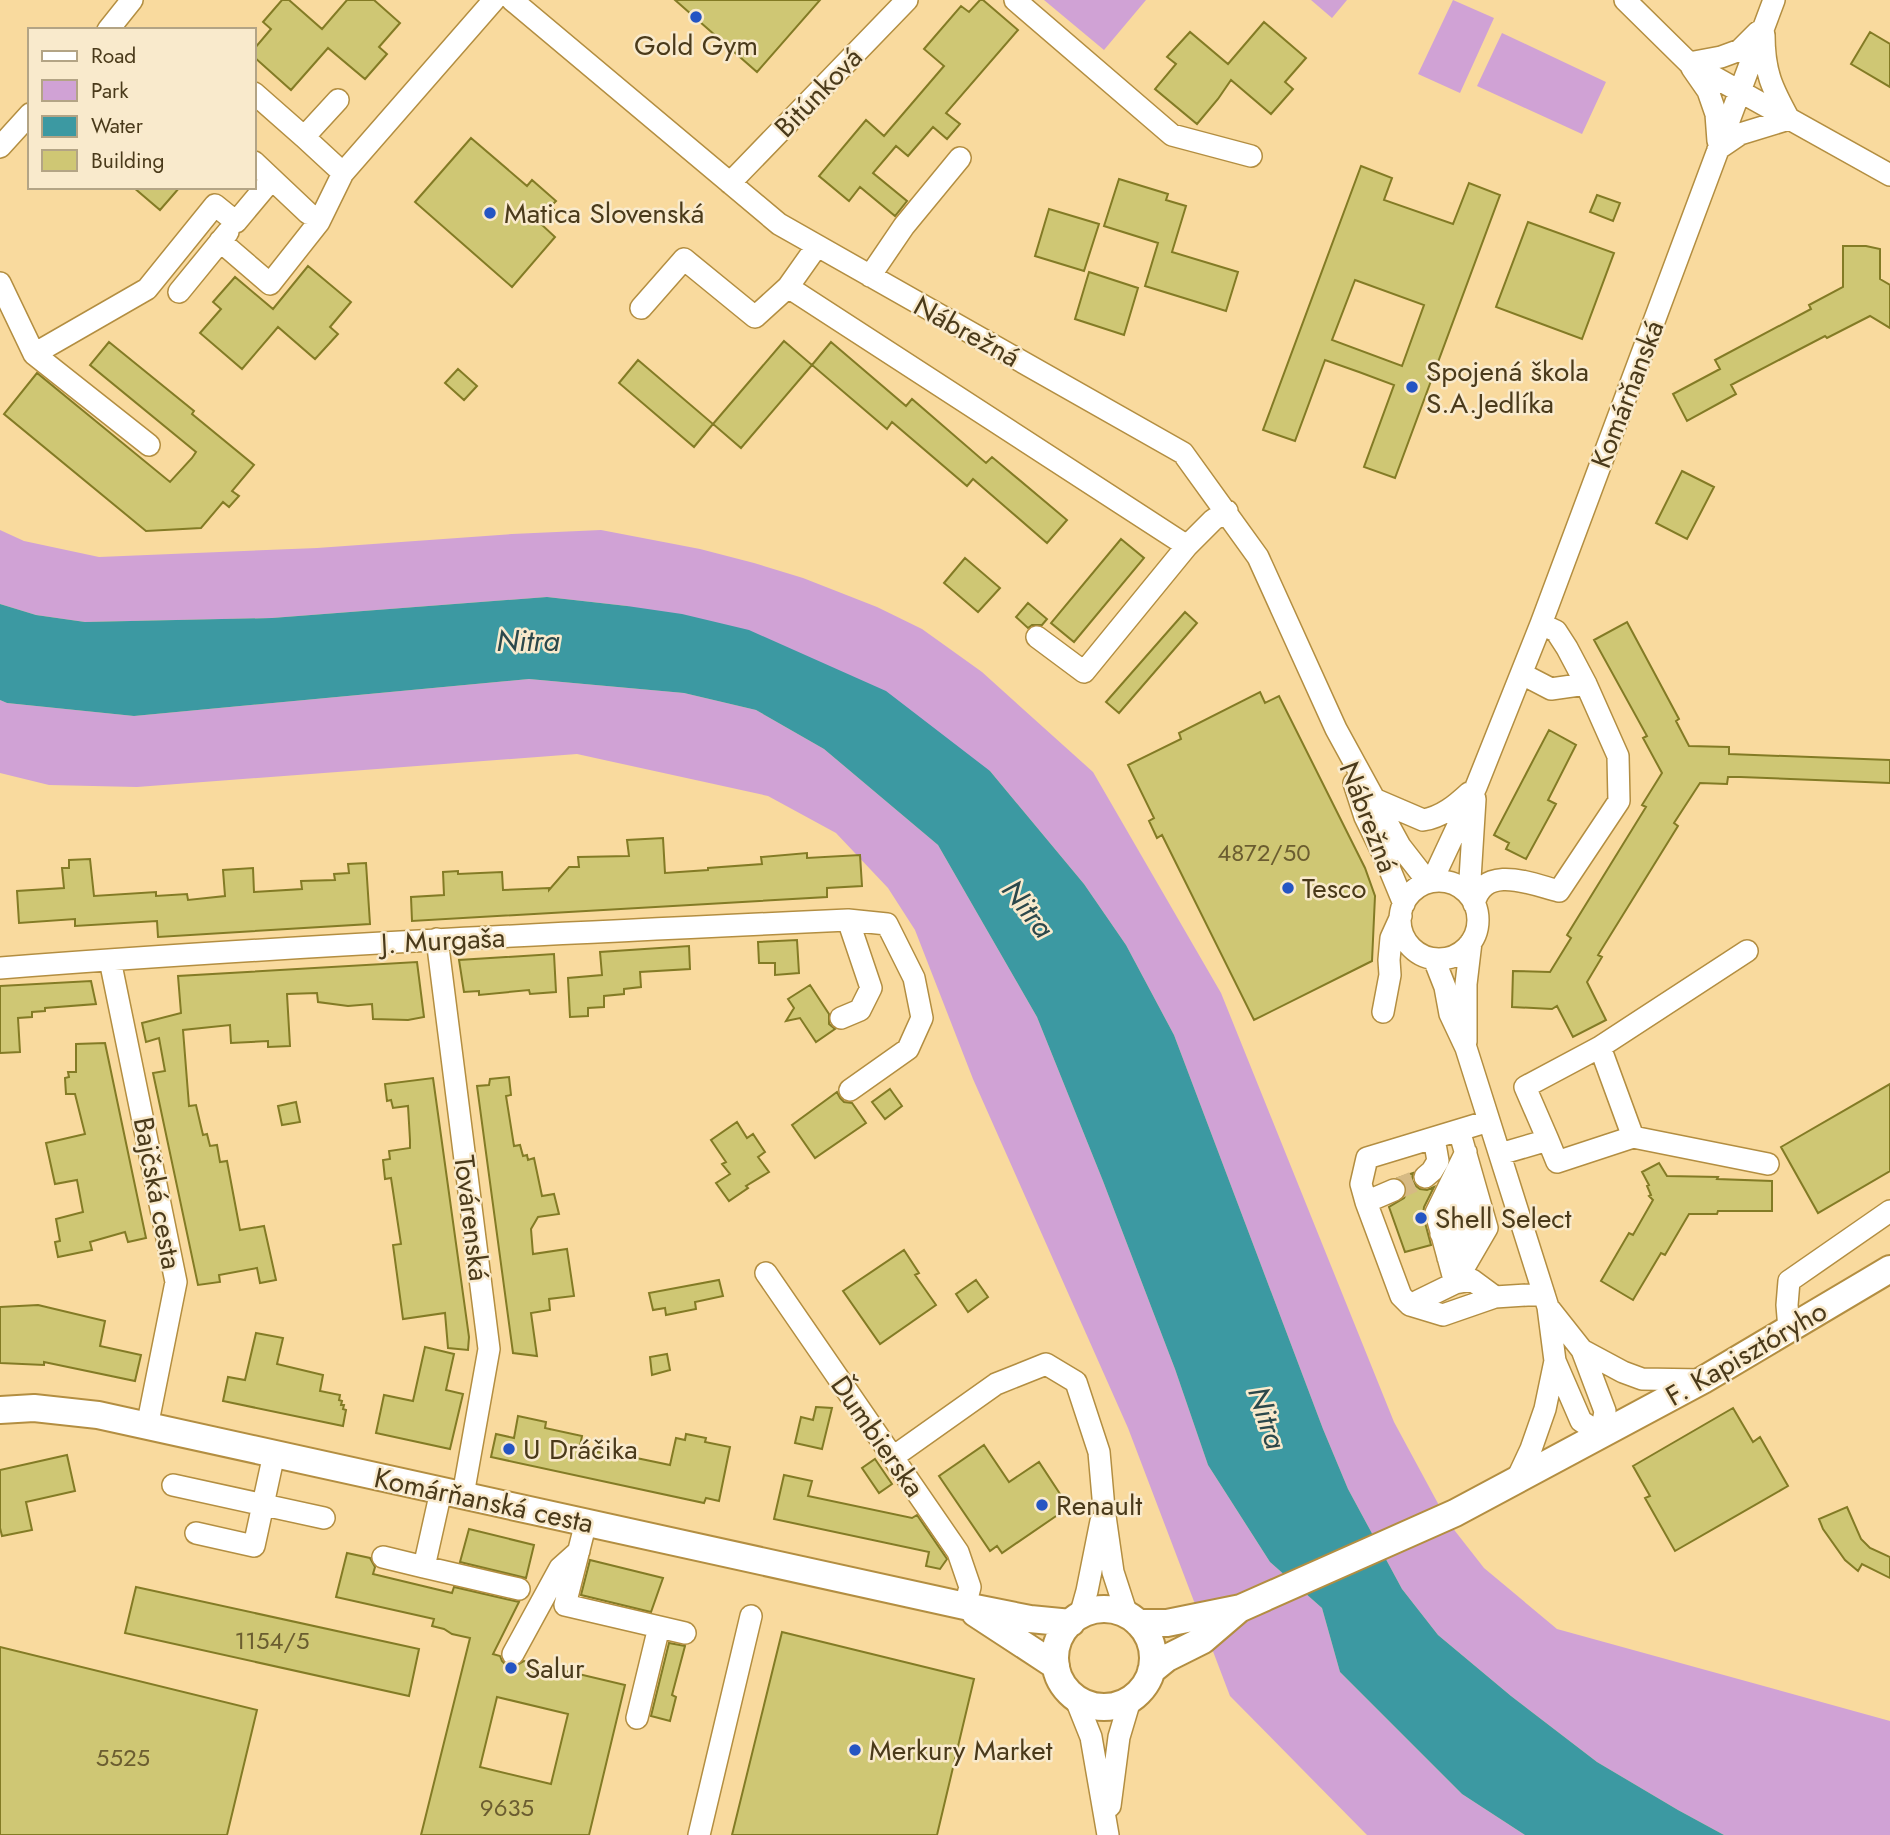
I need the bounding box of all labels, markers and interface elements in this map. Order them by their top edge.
marker: Gold Gym [688,9,704,25]
place label: Gold Gym [634,25,758,66]
legend [28,28,256,189]
street label: Bitúnková [765,38,872,147]
text: Road [91,41,136,71]
text: Park [91,76,129,106]
text: Water [91,111,144,141]
text: Building [91,146,164,176]
place label: Matica Slovenská [504,193,704,234]
marker: Matica Slovenská [482,205,498,221]
street label: Nábrežná [906,285,1027,377]
street label: Komárňanská [1580,314,1674,474]
place label: Spojená škola S.A.Jedlíka [1426,351,1589,424]
marker: Spojená škola S.A.Jedlíka [1404,379,1420,395]
water label: Nitra [496,619,560,662]
street label: Nábrežná [1329,756,1408,879]
house number: 4872/50 [1217,835,1311,870]
place label: Tesco [1302,868,1367,909]
water label: Nitra [992,870,1065,947]
marker: Tesco [1280,880,1296,896]
street label: J. Murgaša [376,917,506,964]
street label: Bajčská cesta [123,1113,192,1273]
street label: Továrenská [443,1153,500,1283]
place label: Shell Select [1435,1198,1572,1239]
marker: Shell Select [1413,1210,1429,1226]
street label: F. Kapisztóryho [1658,1291,1835,1416]
street label: Ďumbierska [821,1367,935,1505]
water label: Nitra [1237,1381,1298,1455]
place label: U Dráčika [523,1429,638,1470]
marker: U Dráčika [501,1441,517,1457]
street label: Komárňanská cesta [371,1457,597,1544]
place label: Renault [1056,1485,1142,1526]
marker: Renault [1034,1497,1050,1513]
house number: 1154/5 [234,1623,310,1658]
place label: Salur [525,1648,585,1689]
marker: Salur [503,1660,519,1676]
place label: Merkury Market [869,1730,1053,1771]
house number: 5525 [96,1740,150,1775]
marker: Merkury Market [847,1742,863,1758]
house number: 9635 [480,1790,534,1825]

